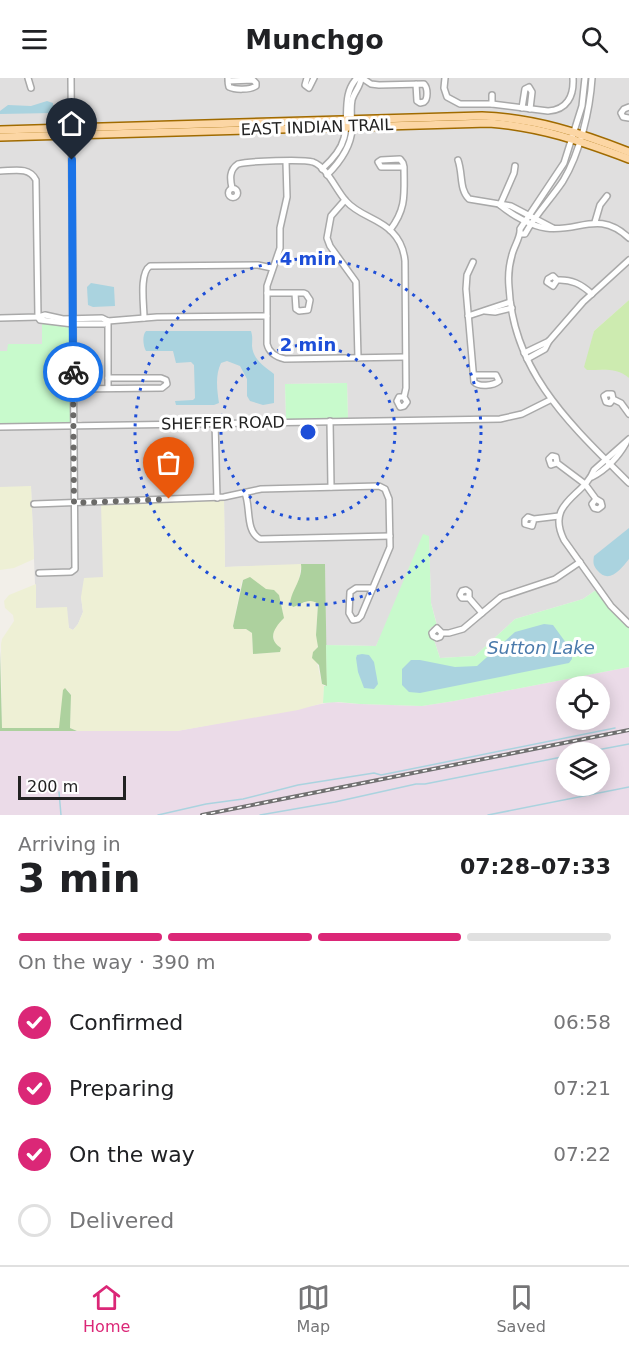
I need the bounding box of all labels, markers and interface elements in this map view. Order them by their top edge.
icon: menu [18,23,51,56]
icon: search [578,23,611,56]
text: Munchgo [245,24,384,55]
pin [46,98,97,160]
icon: home [55,107,88,140]
street label: EAST INDIAN TRAIL [240,115,394,139]
text: 4 min [280,248,336,269]
text: 2 min [280,334,336,355]
courier [43,342,103,402]
icon: bike [57,356,90,389]
street label: SHEFFER ROAD [161,412,285,434]
centre of rings [298,422,318,442]
pin [143,437,194,499]
icon: bag [152,446,185,479]
water label: Sutton Lake [487,637,595,658]
map controls [556,676,610,796]
button: locate [556,676,610,730]
button: layers [556,742,610,796]
scale bar [18,773,126,800]
text: 200 m [27,777,78,796]
text: Arriving in [18,832,121,856]
text: 07:28–07:33 [460,854,611,879]
text: 3 min [18,856,140,901]
text: On the way · 390 m [18,950,216,974]
icon: check [18,1006,51,1039]
text: Confirmed [69,1010,183,1035]
text: 06:58 [553,1010,611,1034]
icon: check [18,1072,51,1105]
text: Preparing [69,1076,175,1101]
text: 07:21 [553,1076,611,1100]
icon: check [18,1138,51,1171]
text: On the way [69,1142,195,1167]
text: 07:22 [553,1142,611,1166]
text: Delivered [69,1208,174,1233]
tab: Home [83,1281,130,1336]
tab: Map [297,1281,330,1336]
tab: Saved [496,1281,546,1336]

